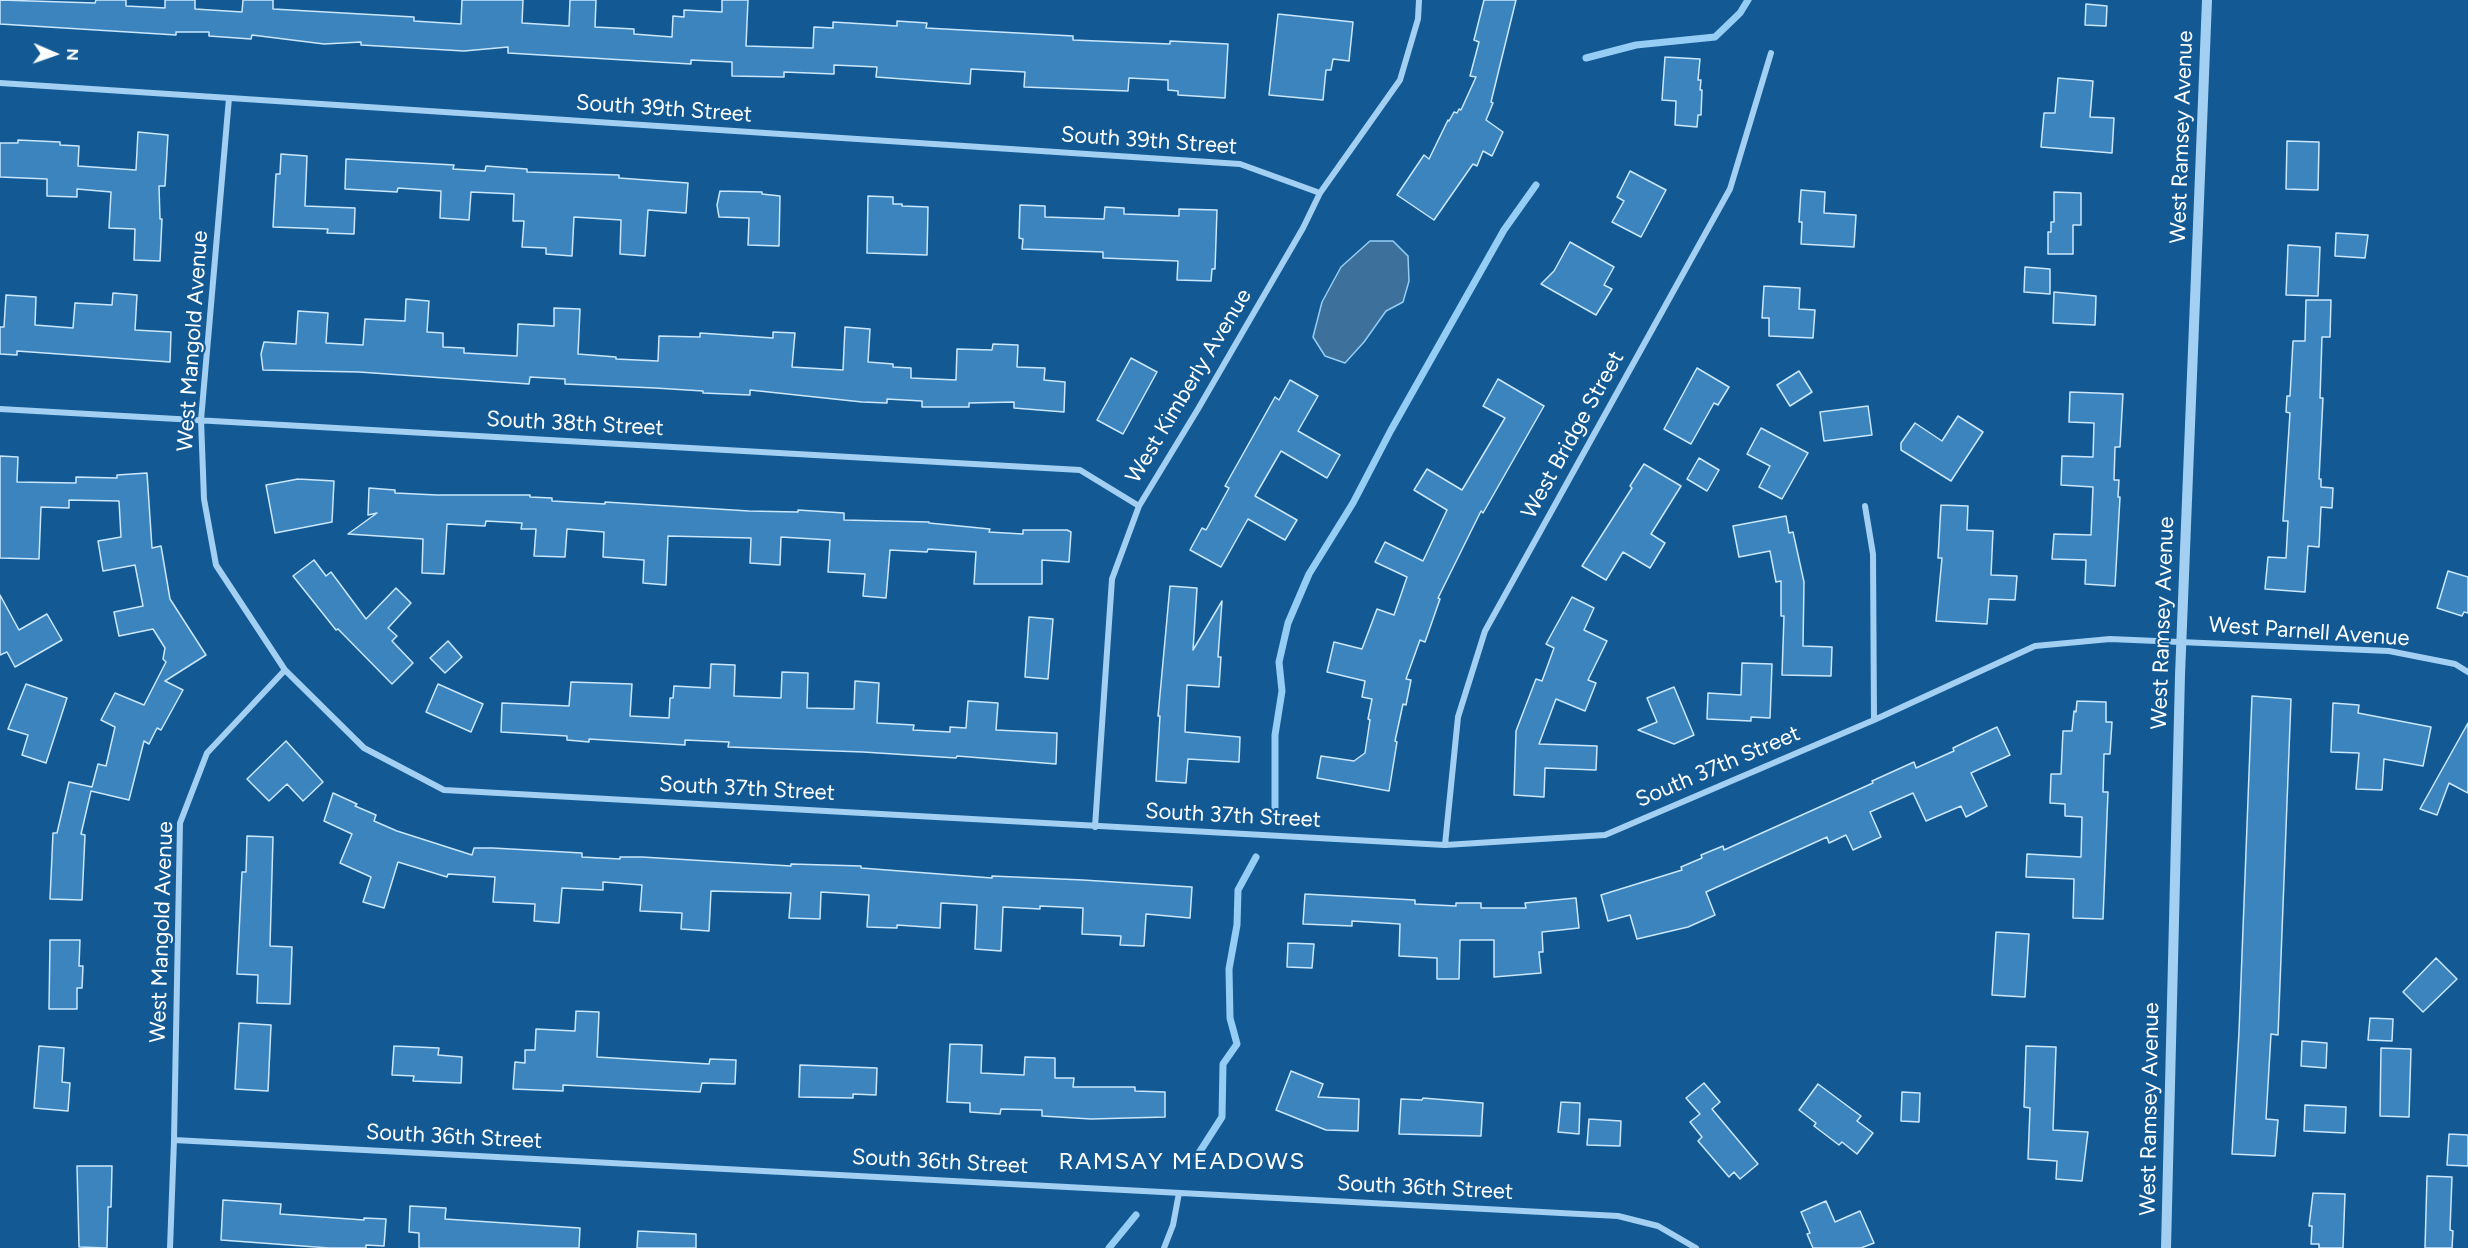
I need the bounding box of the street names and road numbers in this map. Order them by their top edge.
street label: West Ramsey Avenue [2165,30,2199,244]
street label: South 39th Street [575,90,753,128]
street label: South 39th Street [1060,122,1238,160]
street label: West Mangold Avenue [172,230,214,452]
street label: West Kimberly Avenue [1120,284,1258,488]
street label: West Bridge Street [1516,347,1630,523]
street label: South 38th Street [486,406,664,442]
street label: West Ramsey Avenue [2146,516,2180,730]
street label: West Parnell Avenue [2208,612,2410,652]
street label: South 37th Street [1632,720,1804,814]
street label: South 37th Street [658,771,836,807]
street label: South 37th Street [1144,798,1322,834]
street label: West Mangold Avenue [145,821,179,1043]
street label: West Ramsey Avenue [2135,1002,2165,1216]
street label: South 36th Street [365,1119,543,1155]
street label: South 36th Street [851,1144,1029,1180]
street label: South 36th Street [1336,1170,1514,1206]

